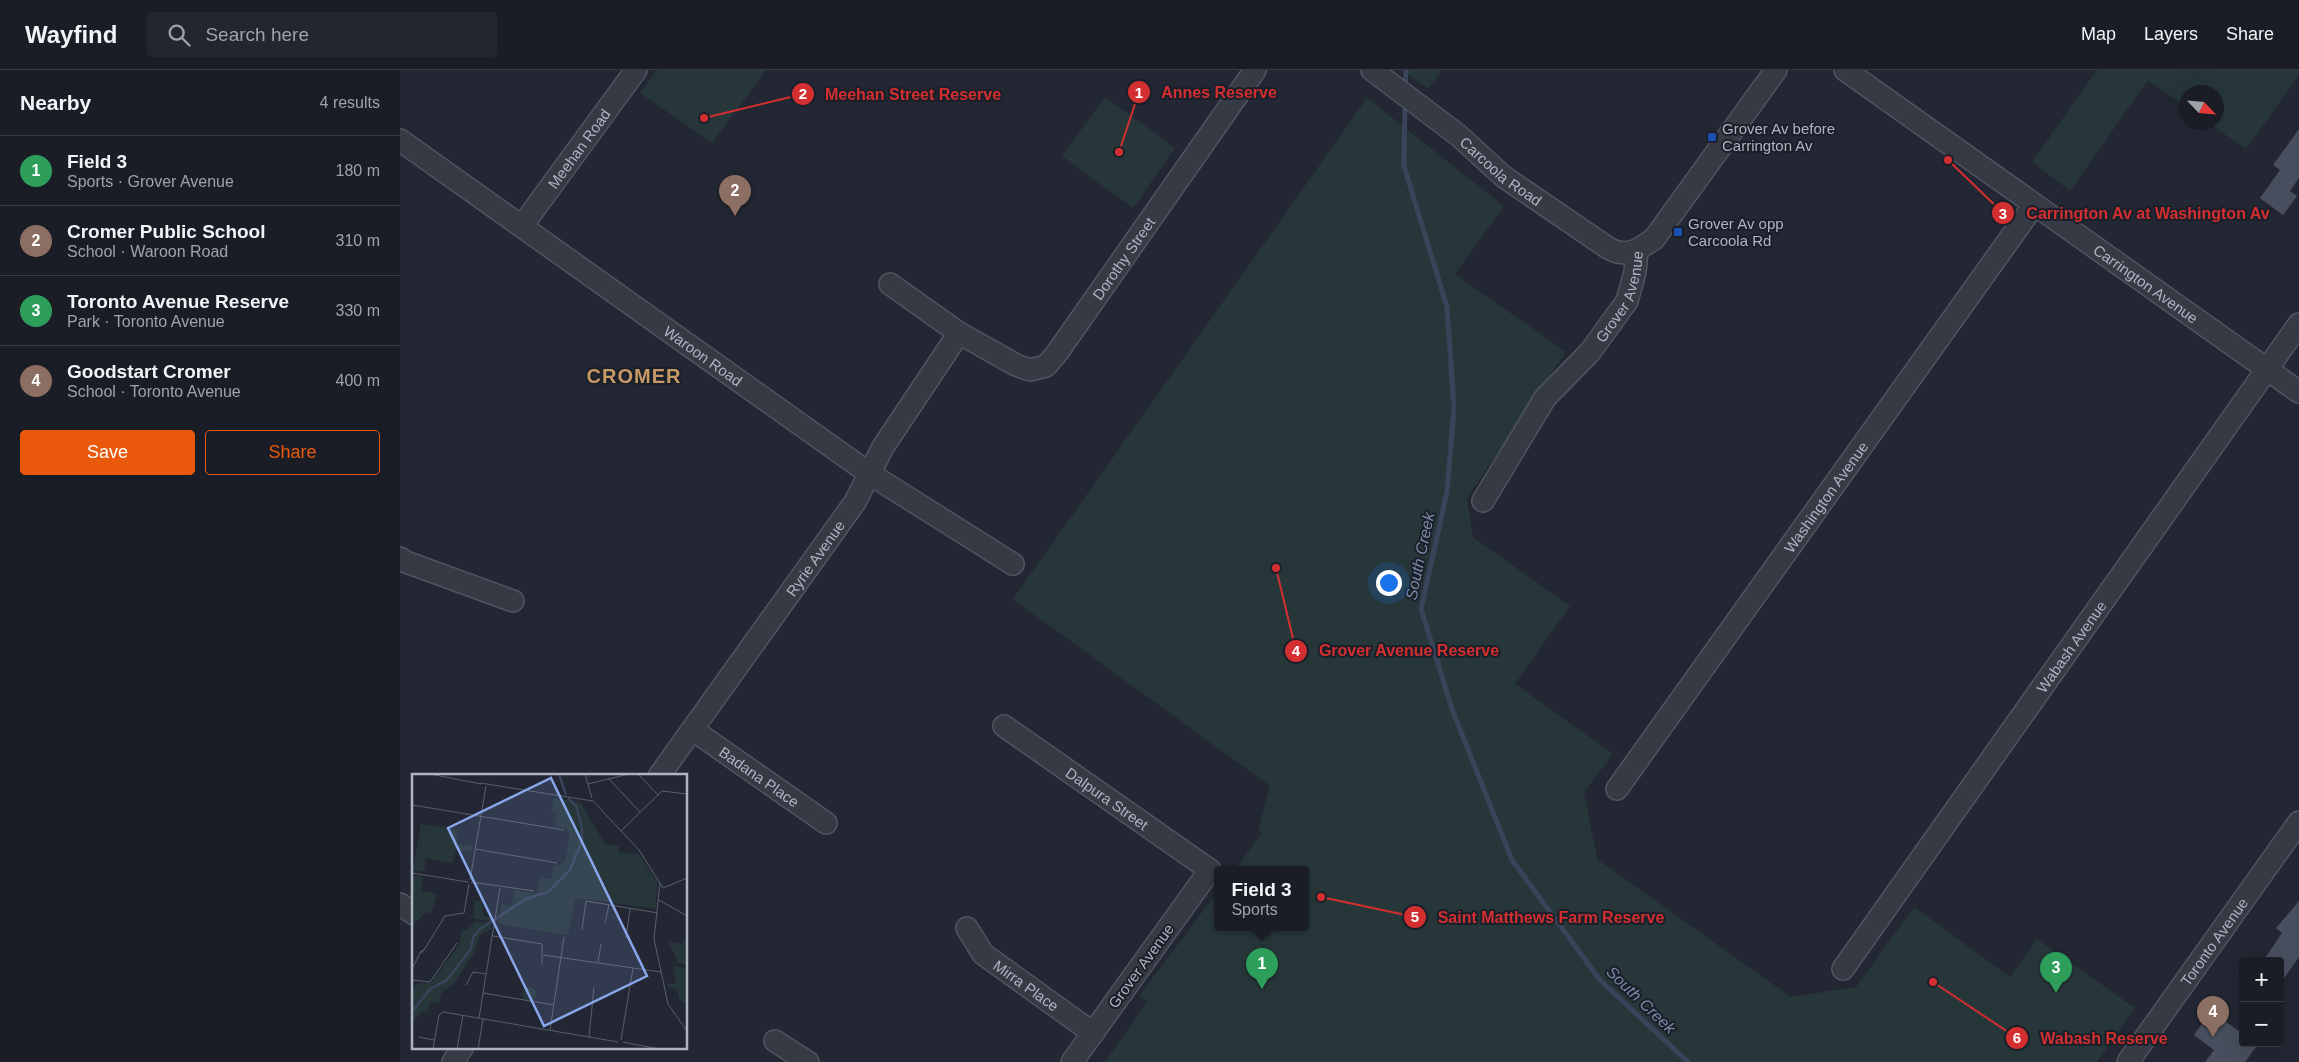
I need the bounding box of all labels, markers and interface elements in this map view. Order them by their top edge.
search box [147,12,497,57]
text: Wayfind [25,21,117,48]
icon: search [165,21,193,49]
text: Search here [205,24,309,45]
text: Map [2081,24,2116,44]
text: Layers [2144,24,2198,44]
text: Share [2226,24,2274,44]
callout: Annes Reserve [1126,77,1287,108]
callout: Meehan Street Reserve [790,78,1011,109]
text: 1 [1135,84,1143,101]
text: Annes Reserve [1161,84,1277,101]
text: 2 [799,85,807,102]
north arrow [2179,85,2224,130]
text: Meehan Street Reserve [825,86,1001,103]
text: Nearby [20,91,91,114]
text: 4 results [320,94,380,111]
street label: Meehan Road [544,105,613,192]
place label: Grover Av before Carrington Av [1722,120,1835,154]
marker: Grover Av before Carrington Av [1706,131,1718,143]
street label: Carcoola Road [1457,133,1545,209]
text: Field 3 [67,151,127,172]
text: 1 [32,162,40,179]
text: 180 m [336,162,380,179]
text: Sports · Grover Avenue [67,173,234,190]
pin: 2 [719,175,751,216]
callout: Carrington Av at Washington Av [1991,198,2280,229]
text: 3 [1999,205,2007,222]
text: Carrington Av at Washington Av [2026,205,2270,222]
street label: Dorothy Street [1089,213,1158,303]
place label: Grover Av opp Carcoola Rd [1688,215,1784,249]
text: Cromer Public School [67,221,265,242]
marker: Grover Av opp Carcoola Rd [1672,226,1684,238]
text: 2 [32,232,40,249]
text: 310 m [336,232,380,249]
street label: Carrington Avenue [2090,241,2201,326]
text: School · Waroon Road [67,243,228,260]
street label: Grover Avenue [1592,250,1645,345]
text: Toronto Avenue Reserve [67,291,289,312]
text: 3 [32,302,40,319]
text: 330 m [336,302,380,319]
text: Park · Toronto Avenue [67,313,225,330]
street label: Waroon Road [661,322,746,389]
text: Goodstart Cromer [67,361,231,382]
district label: CROMER [587,365,681,387]
text: 4 [32,372,40,389]
text: 400 m [336,372,380,389]
text: School · Toronto Avenue [67,383,241,400]
button: Save [20,430,195,475]
button: Share [205,430,380,475]
street label: Washington Avenue [1780,438,1871,556]
water label: South Creek [1402,510,1438,601]
street label: Ryrie Avenue [782,517,848,599]
your location [1376,570,1402,596]
street label: Wabash Avenue [2033,597,2109,696]
callout: Grover Avenue Reserve [1283,635,1509,666]
text: 4 [1292,642,1301,659]
text: Grover Avenue Reserve [1319,642,1499,659]
street label: Badana Place [716,743,803,810]
street label: Dalpura Street [1063,763,1152,833]
inset map [412,774,688,1050]
popup [1214,866,1309,931]
text: Field 3 [1231,879,1292,900]
street label: Toronto Avenue [2177,894,2251,989]
text: Sports [1231,901,1278,918]
callout: Saint Matthews Farm Reserve [1402,901,1674,932]
text: 5 [1411,908,1419,925]
text: Saint Matthews Farm Reserve [1438,909,1664,926]
street label: Grover Avenue [1105,921,1177,1011]
pin: 1 [1246,948,1278,989]
pin: 3 [2040,952,2072,993]
street label: Mirra Place [991,956,1062,1014]
map controls [2239,957,2284,1047]
button: + [2239,957,2284,1002]
water label: South Creek [1603,963,1680,1038]
pin: 4 [2197,996,2229,1037]
button: − [2239,1002,2284,1047]
callout: Wabash Reserve [2005,1023,2177,1054]
text: 6 [2013,1029,2021,1046]
text: Wabash Reserve [2040,1030,2168,1047]

